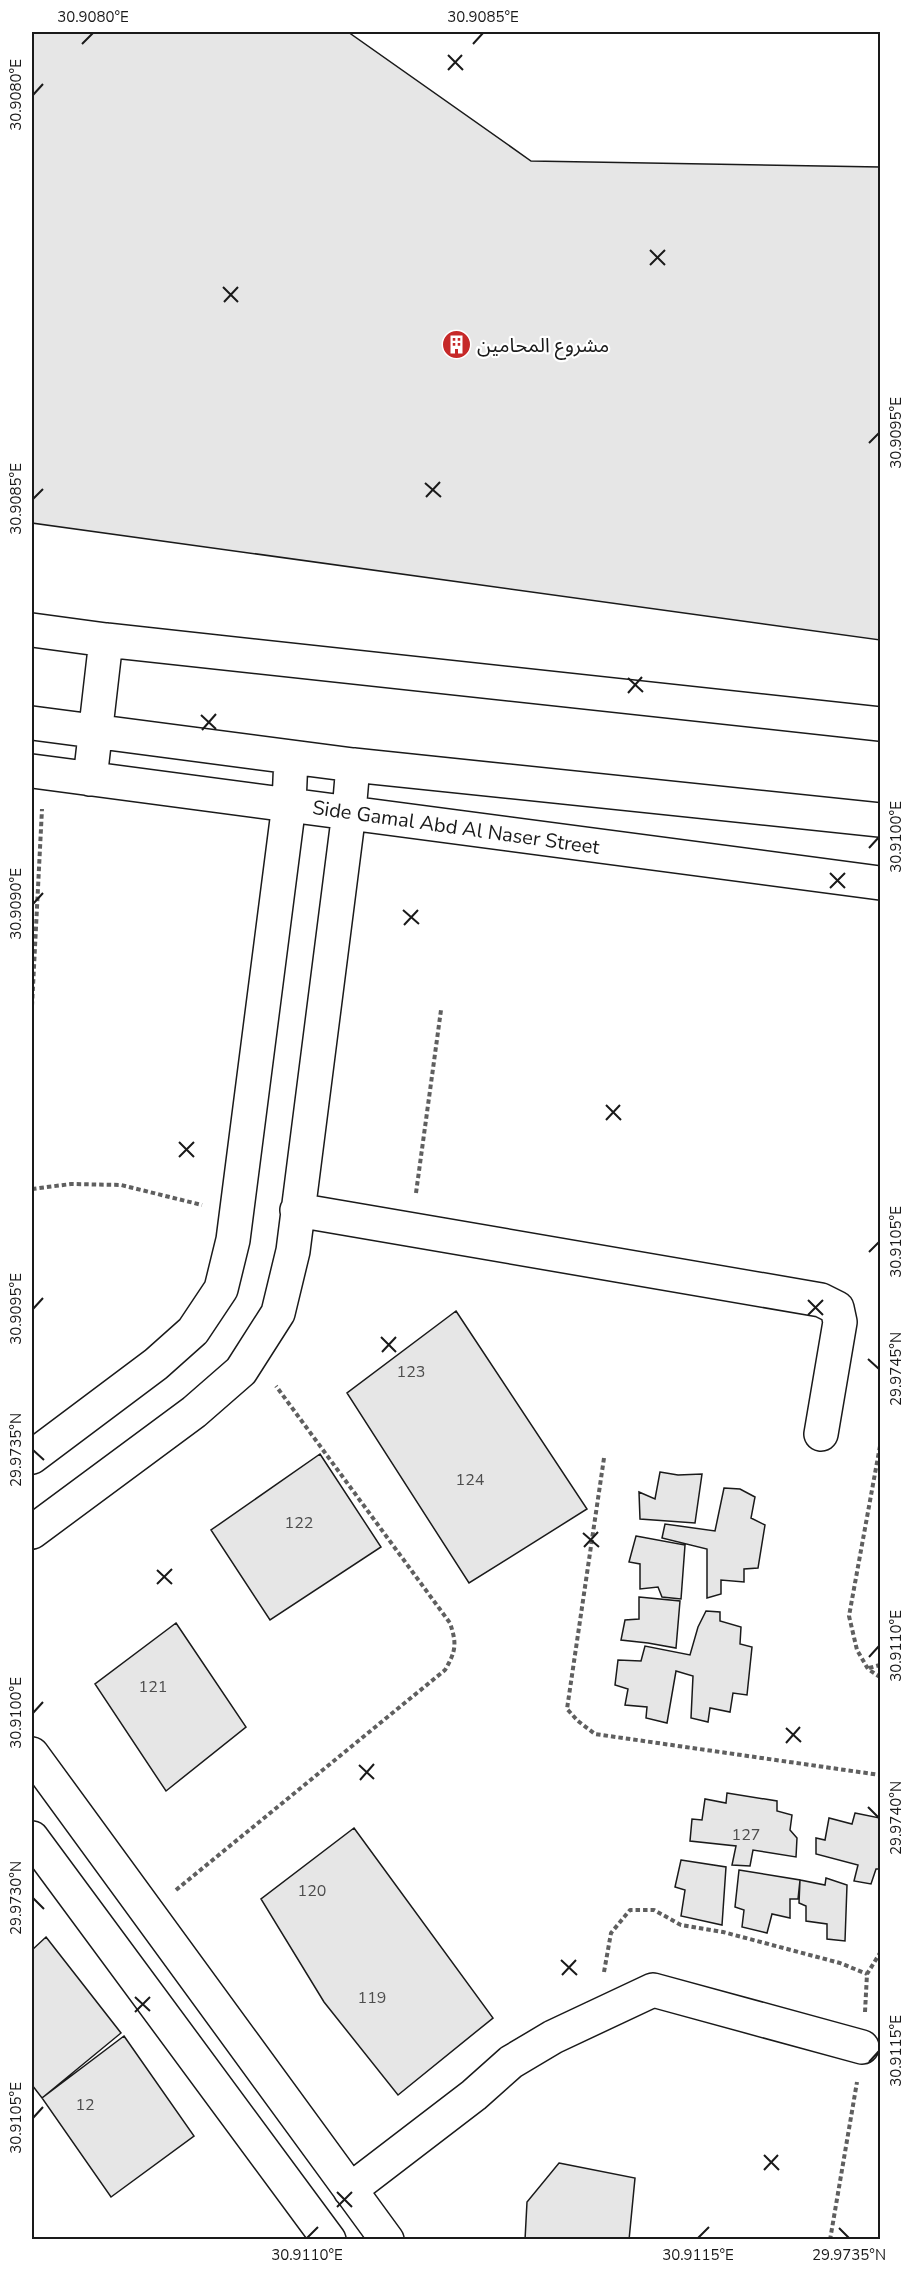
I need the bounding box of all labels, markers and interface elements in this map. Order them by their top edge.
text: 30.9080°E [57,7,129,27]
text: 30.9085°E [447,7,519,27]
text: 30.9080°E [6,59,26,131]
building icon: مشروع المحامين [440,329,472,361]
place label: مشروع المحامين [477,332,609,360]
text: 30.9095°E [886,397,906,469]
text: 30.9085°E [6,463,26,535]
street label: Side Gamal Abd Al Naser Street [311,794,602,861]
text: 30.9100°E [886,801,906,873]
text: 30.9090°E [6,868,26,940]
text: 30.9105°E [886,1206,906,1278]
text: 30.9095°E [6,1273,26,1345]
text: 29.9745°N [886,1332,906,1406]
house number: 123 [397,1361,425,1383]
text: 29.9735°N [6,1413,26,1487]
house number: 124 [456,1469,485,1491]
house number: 122 [285,1512,313,1534]
text: 30.9110°E [886,1610,906,1682]
house number: 121 [139,1676,167,1698]
text: 30.9100°E [6,1677,26,1749]
text: 29.9740°N [886,1781,906,1855]
house number: 127 [732,1824,760,1846]
text: 29.9730°N [6,1861,26,1935]
house number: 120 [298,1880,326,1902]
house number: 119 [358,1987,386,2009]
text: 30.9115°E [886,2015,906,2087]
text: 30.9105°E [6,2082,26,2154]
house number: 12 [75,2094,95,2116]
text: 30.9110°E [271,2245,343,2265]
text: 30.9115°E [662,2245,734,2265]
text: 29.9735°N [812,2245,886,2265]

